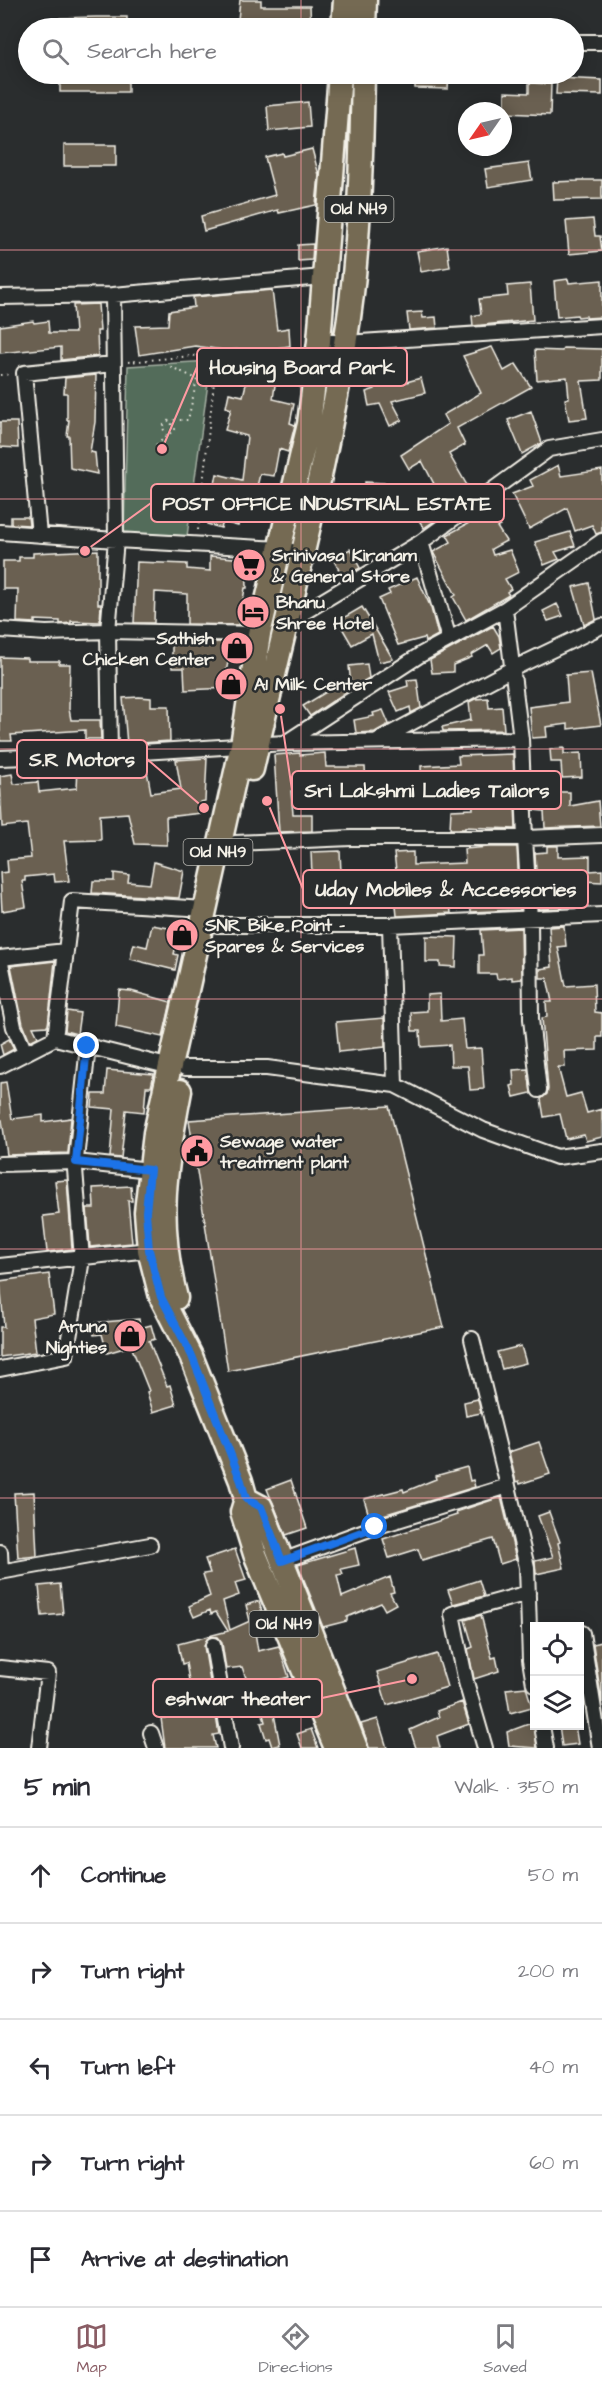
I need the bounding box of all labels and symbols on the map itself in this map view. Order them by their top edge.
north arrow [458,102,512,156]
road number: Old NH9 [324,196,394,222]
callout: Housing Board Park [197,348,407,386]
text: Housing Board Park [209,354,396,383]
callout: POST OFFICE INDUSTRIAL ESTATE [151,484,504,522]
text: POST OFFICE INDUSTRIAL ESTATE [163,490,492,518]
place label: Srinivasa Kiranam & General Store [271,543,418,589]
supermarket icon: Srinivasa Kiranam & General Store [231,547,267,583]
place label: Bhanu Shree Hotel [275,590,374,636]
hotel icon: Bhanu Shree Hotel [235,594,271,630]
place label: Sathish Chicken Center [83,626,215,672]
shop icon: Sathish Chicken Center [219,630,255,666]
shop icon: A1 Milk Center [213,666,249,702]
place label: A1 Milk Center [254,672,372,697]
callout: S.R Motors [17,740,147,778]
text: S.R Motors [28,746,135,774]
callout: Sri Lakshmi Ladies Tailors [292,771,561,809]
text: Sri Lakshmi Ladies Tailors [303,777,550,805]
road number: Old NH9 [184,839,252,865]
callout: Uday Mobiles & Accessories [303,870,588,908]
text: Uday Mobiles & Accessories [315,876,577,905]
place label: SNR Bike Point - Spares & Services [204,913,364,959]
shop icon: SNR Bike Point - Spares & Services [164,917,200,953]
route end [73,1032,99,1058]
place label: Sewage water treatment plant [219,1129,350,1175]
public building icon: Sewage water treatment plant [179,1133,215,1169]
place label: Aruna Nighties [46,1314,108,1361]
shop icon: Aruna Nighties [112,1318,148,1354]
route start [361,1513,387,1539]
road number: Old NH9 [250,1611,318,1637]
callout: eshwar theater [153,1679,322,1717]
text: eshwar theater [165,1685,312,1713]

